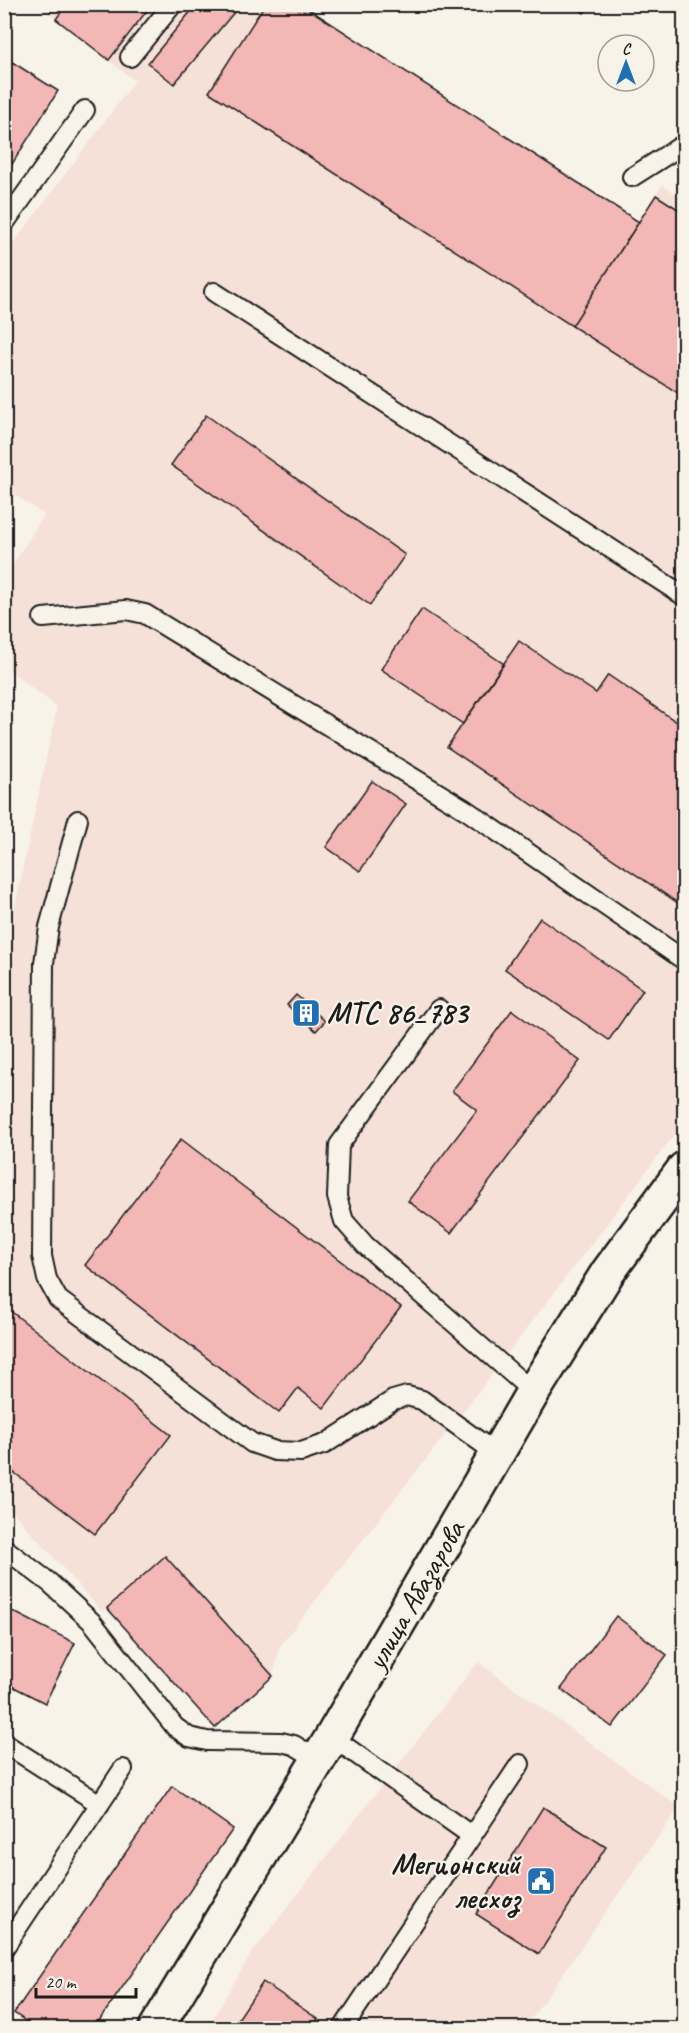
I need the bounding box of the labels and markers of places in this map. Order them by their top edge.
place label: МТС 86_783 [327,994,470,1032]
building icon: МТС 86_783 [290,997,322,1029]
place label: Мегионский лесхоз [391,1845,522,1918]
public building icon: Мегионский лесхоз [525,1865,557,1897]

